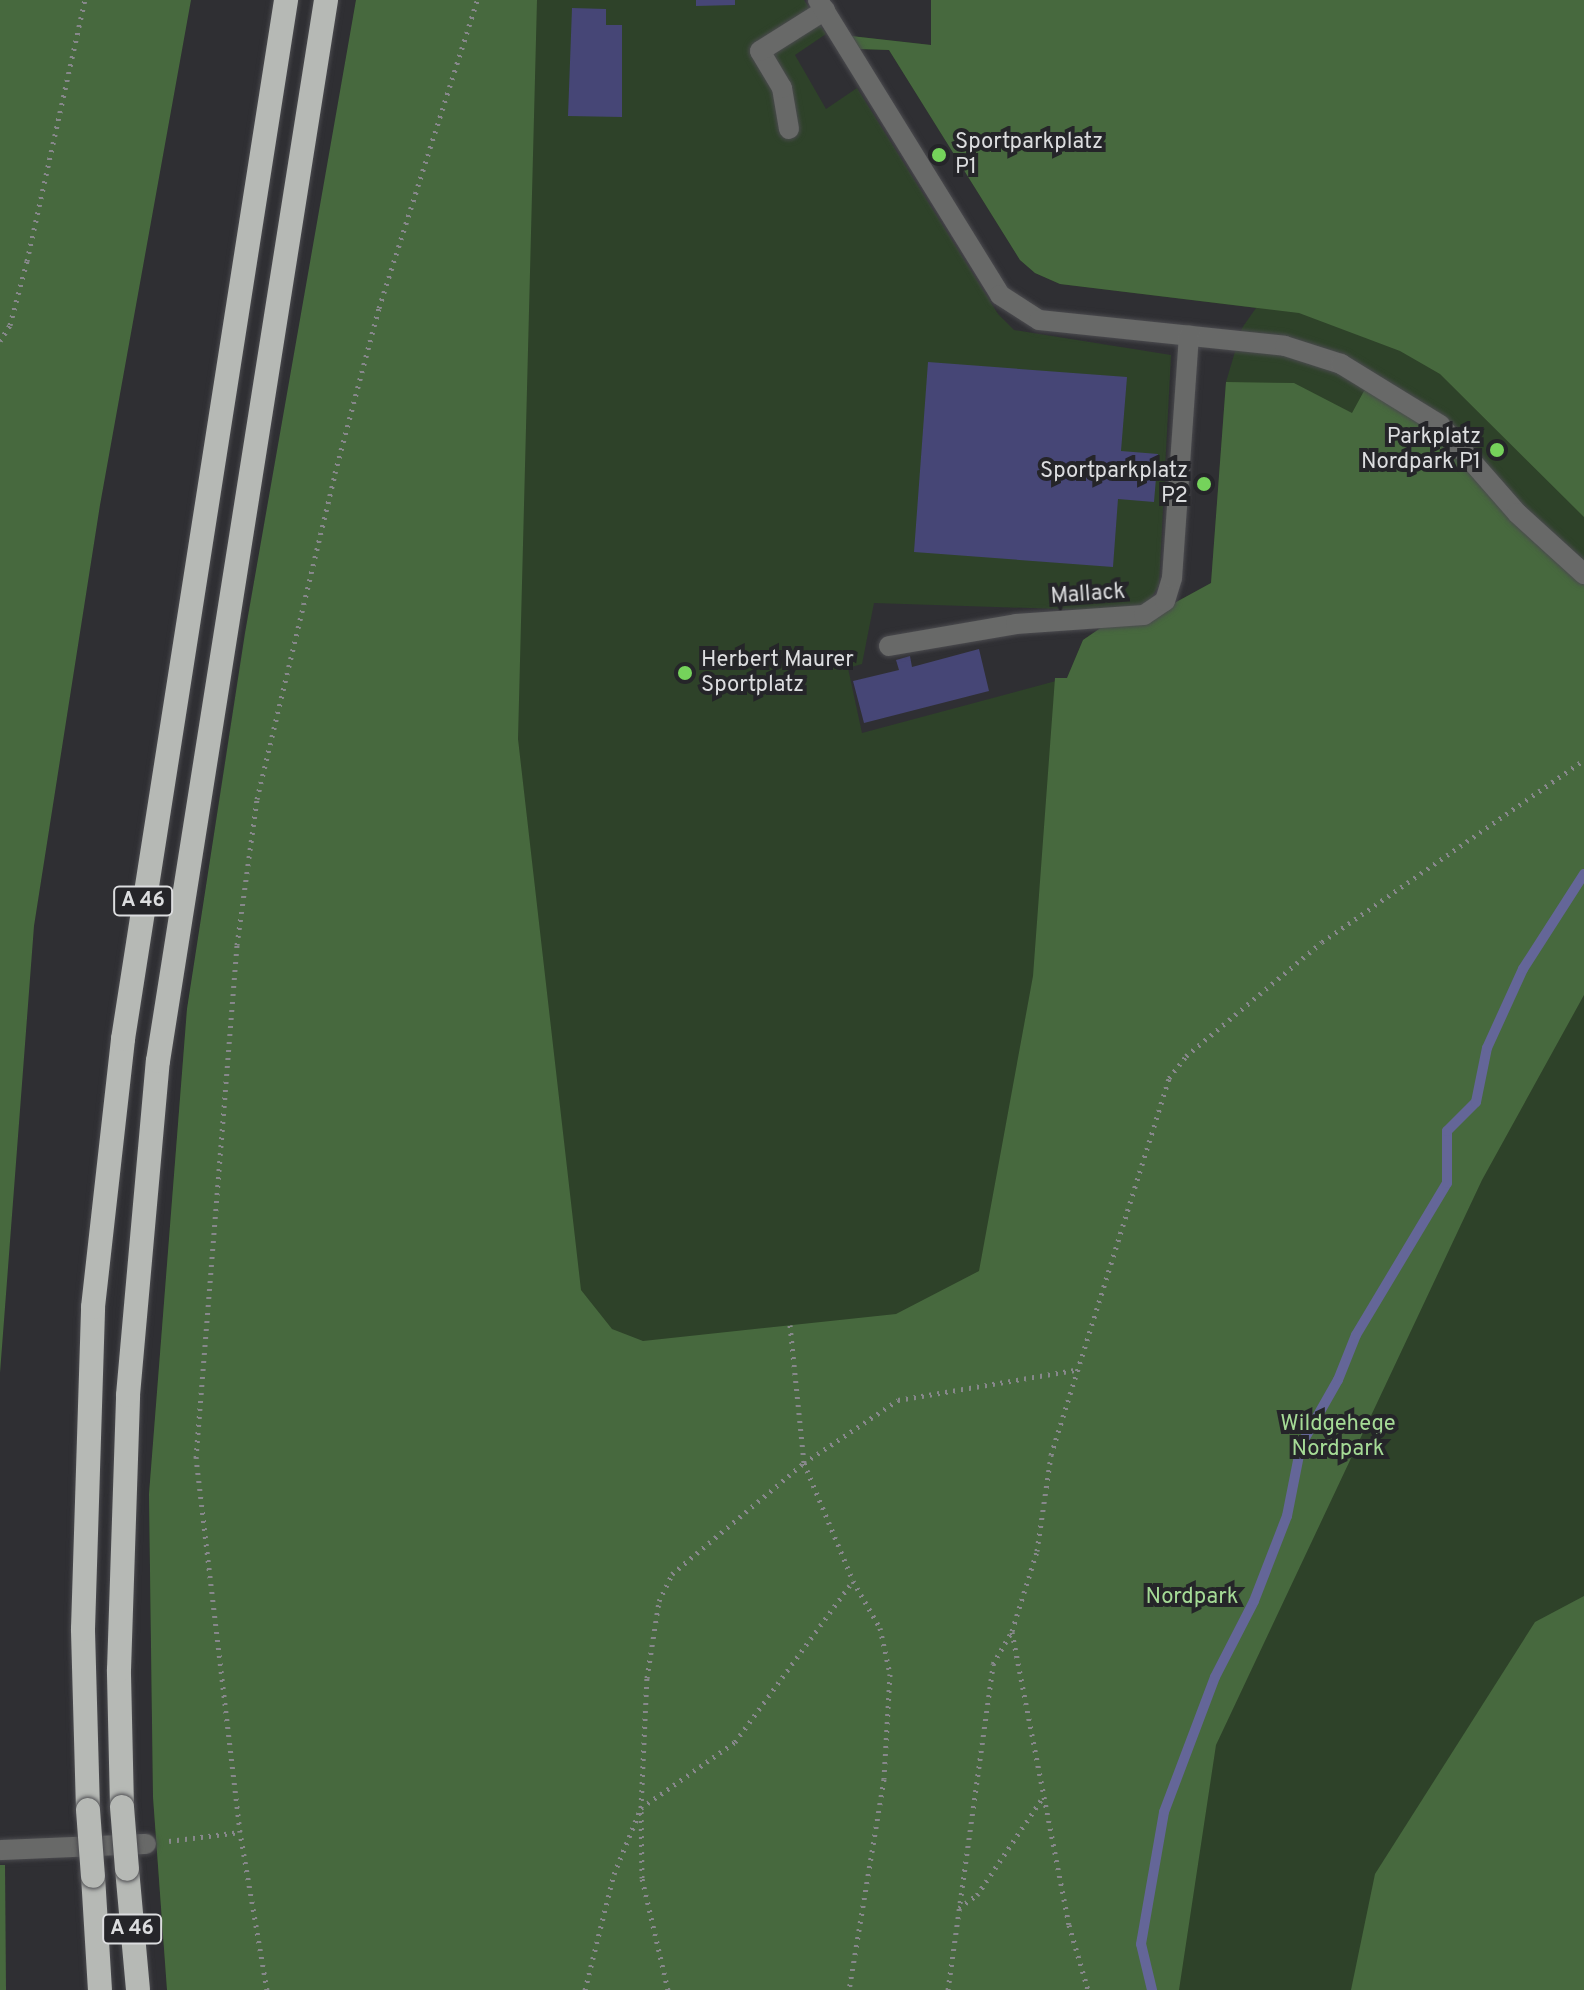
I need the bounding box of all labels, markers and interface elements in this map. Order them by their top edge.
place label: Sportparkplatz P1 [955,129,1103,180]
marker: Sportparkplatz P1 [930,146,948,164]
place label: Parkplatz Nordpark P1 [1361,424,1481,476]
marker: Parkplatz Nordpark P1 [1488,441,1506,459]
place label: Sportparkplatz P2 [1040,458,1188,510]
marker: Sportparkplatz P2 [1195,475,1213,493]
street label: Mallack [1050,579,1126,611]
place label: Herbert Maurer Sportplatz [701,647,854,698]
marker: Herbert Maurer Sportplatz [676,664,694,682]
road number: A 46 [111,885,175,917]
park label: Wildgehege Nordpark [1280,1411,1396,1462]
park label: Nordpark [1146,1585,1238,1611]
road number: A 46 [100,1913,164,1945]

